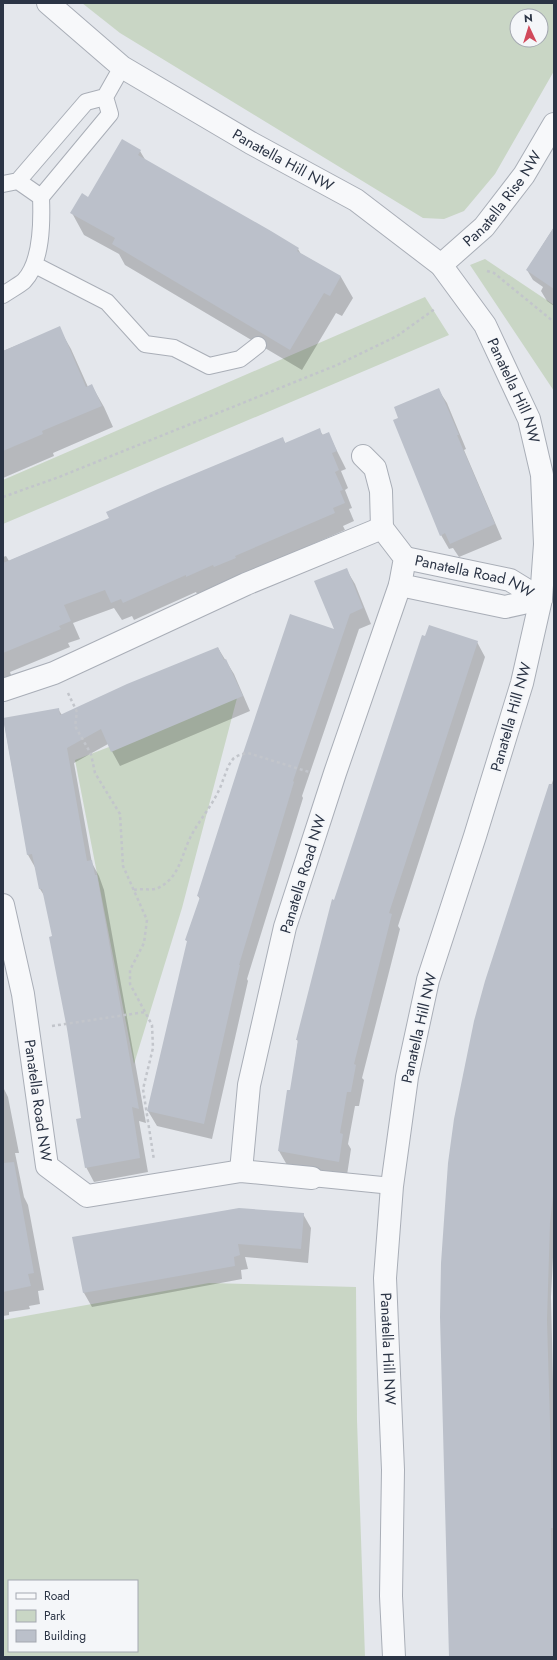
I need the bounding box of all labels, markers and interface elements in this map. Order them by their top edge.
north arrow [509,8,549,48]
text: N [523,10,533,26]
street label: Panatella Hill NW [228,123,338,197]
street label: Panatella Rise NW [458,146,547,252]
street label: Panatella Hill NW [481,334,545,445]
street label: Panatella Road NW [413,549,538,603]
street label: Panatella Hill NW [485,660,537,774]
street label: Panatella Road NW [274,812,332,936]
street label: Panatella Hill NW [396,971,442,1085]
street label: Panatella Road NW [18,1038,57,1164]
street label: Panatella Hill NW [375,1292,401,1406]
legend [8,1580,138,1652]
text: Road [44,1587,70,1605]
text: Park [44,1607,66,1625]
text: Building [44,1627,86,1645]

